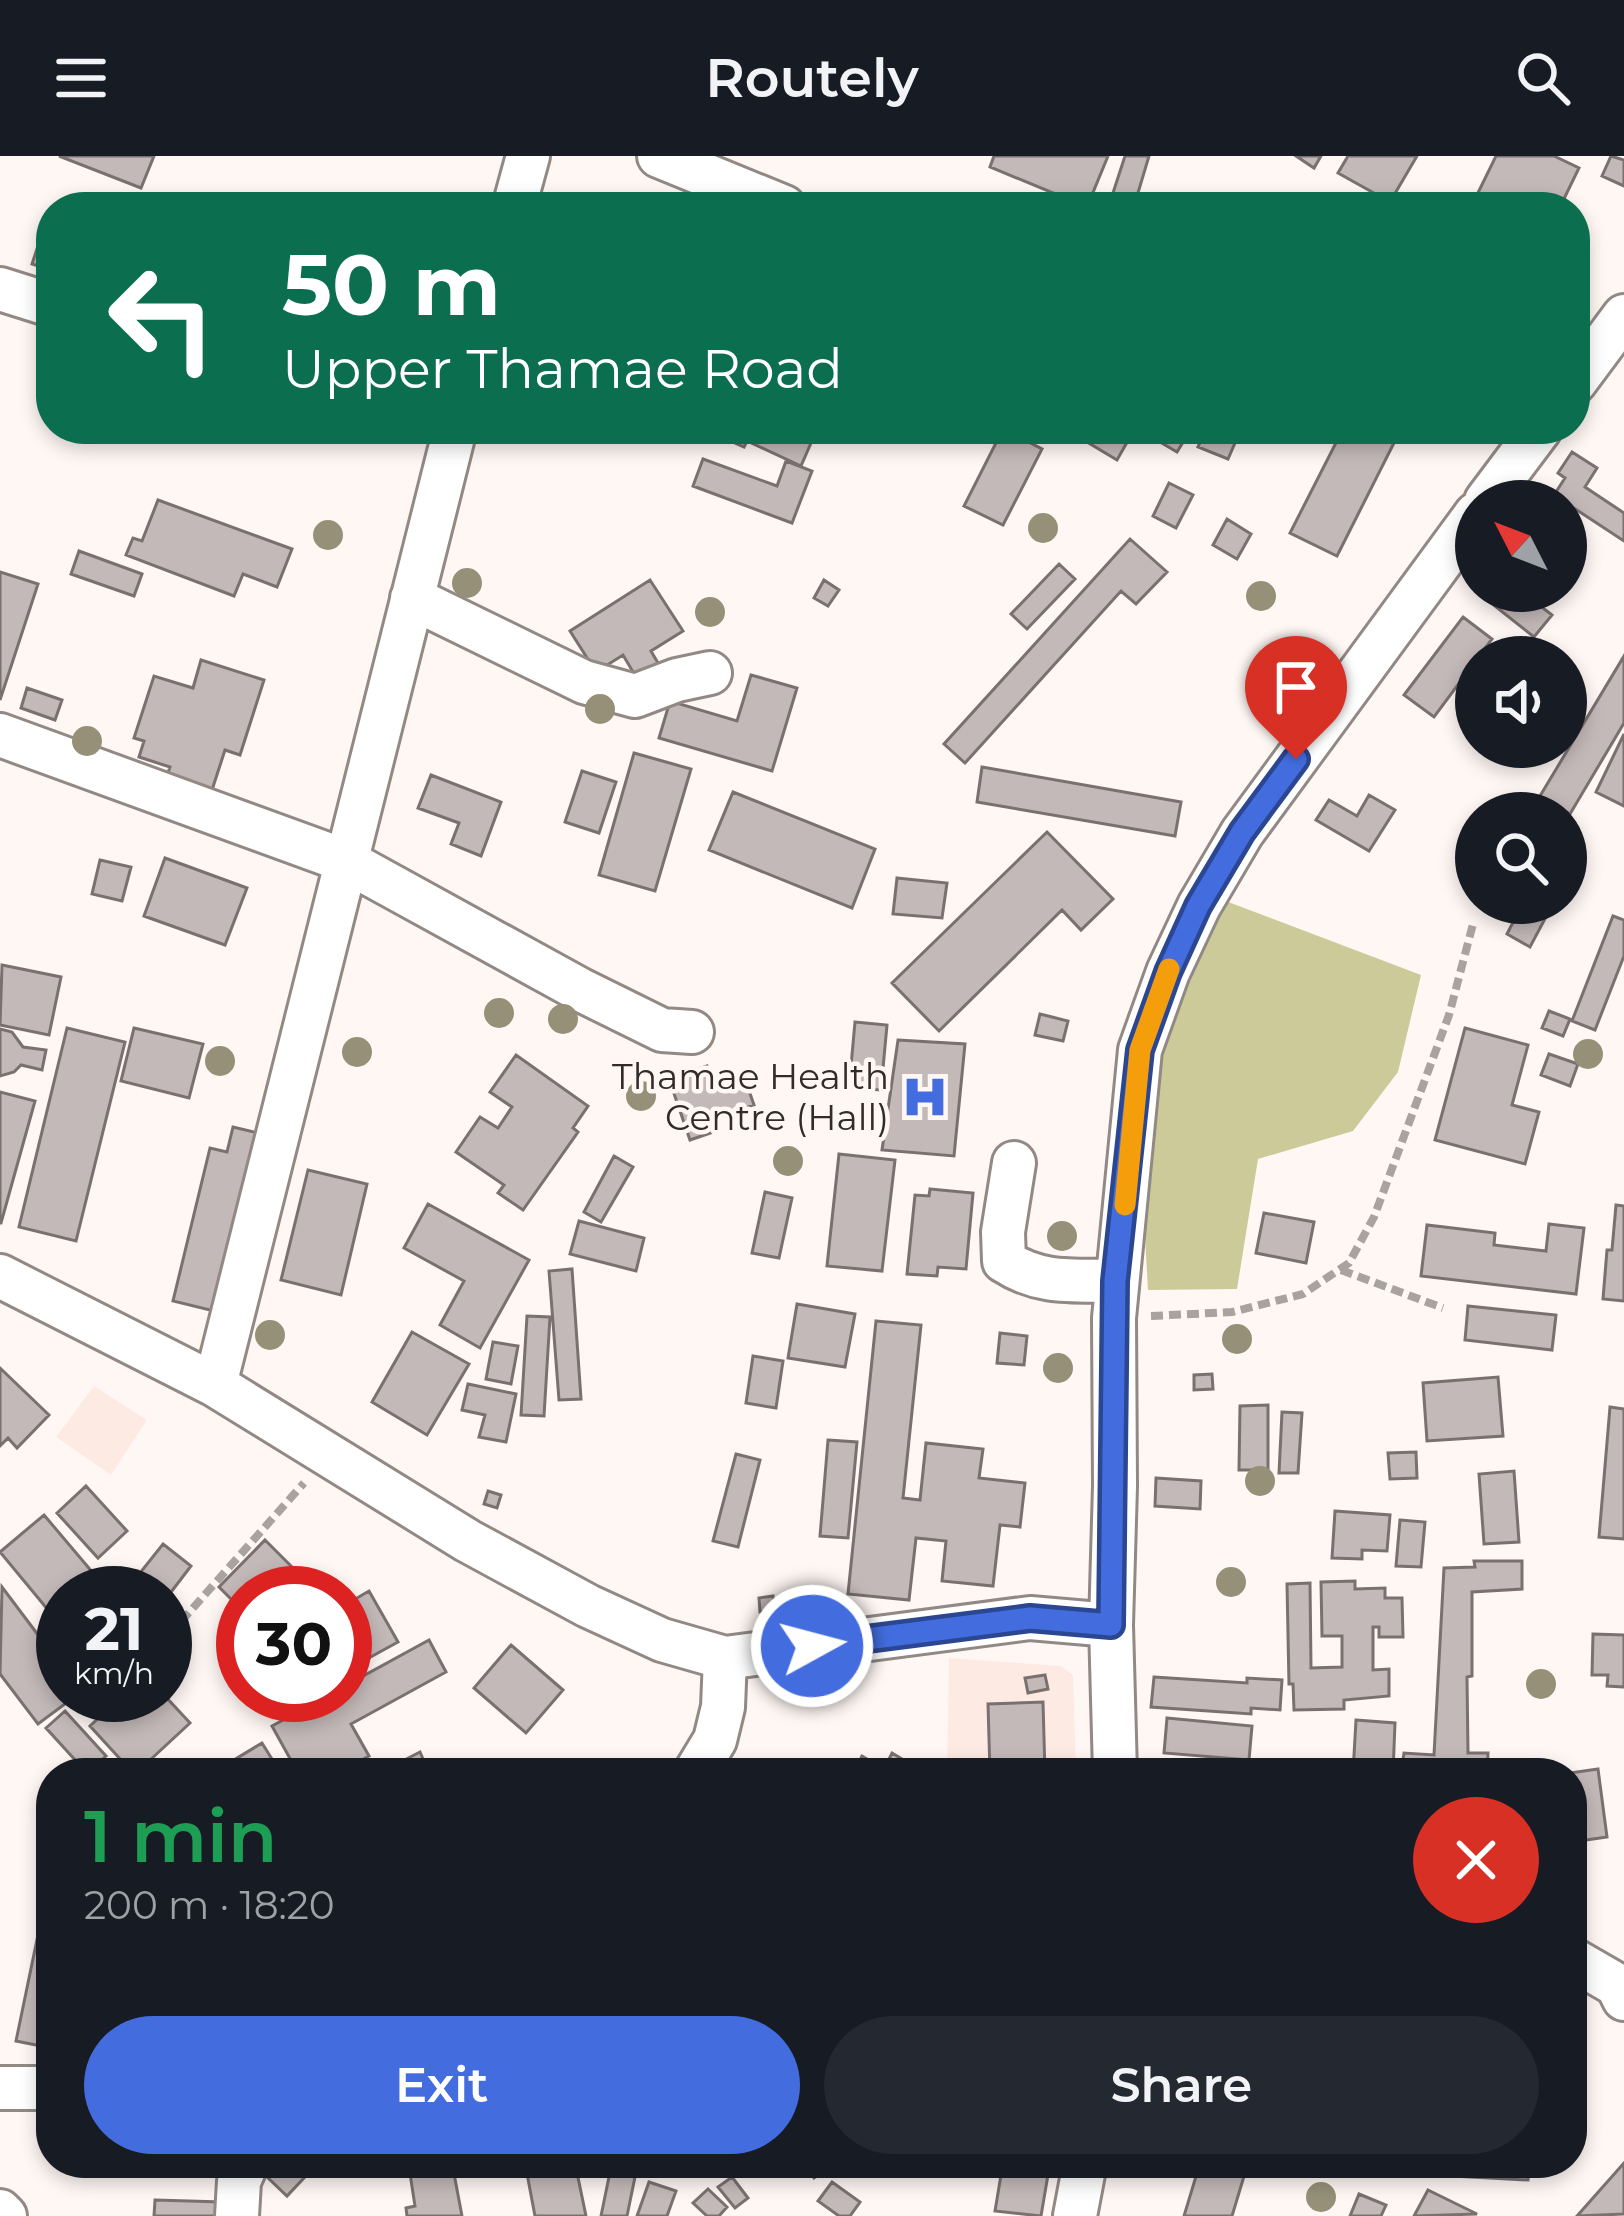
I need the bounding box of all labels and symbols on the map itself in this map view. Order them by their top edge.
north arrow [1455,480,1587,612]
pin [1245,636,1347,759]
place label: Thamae Health Centre (Hall) [612,1054,889,1139]
hospital icon: Thamae Health Centre (Hall) [900,1072,950,1122]
speed limit sign: 30 [216,1566,372,1722]
position arrow [749,1583,875,1709]

